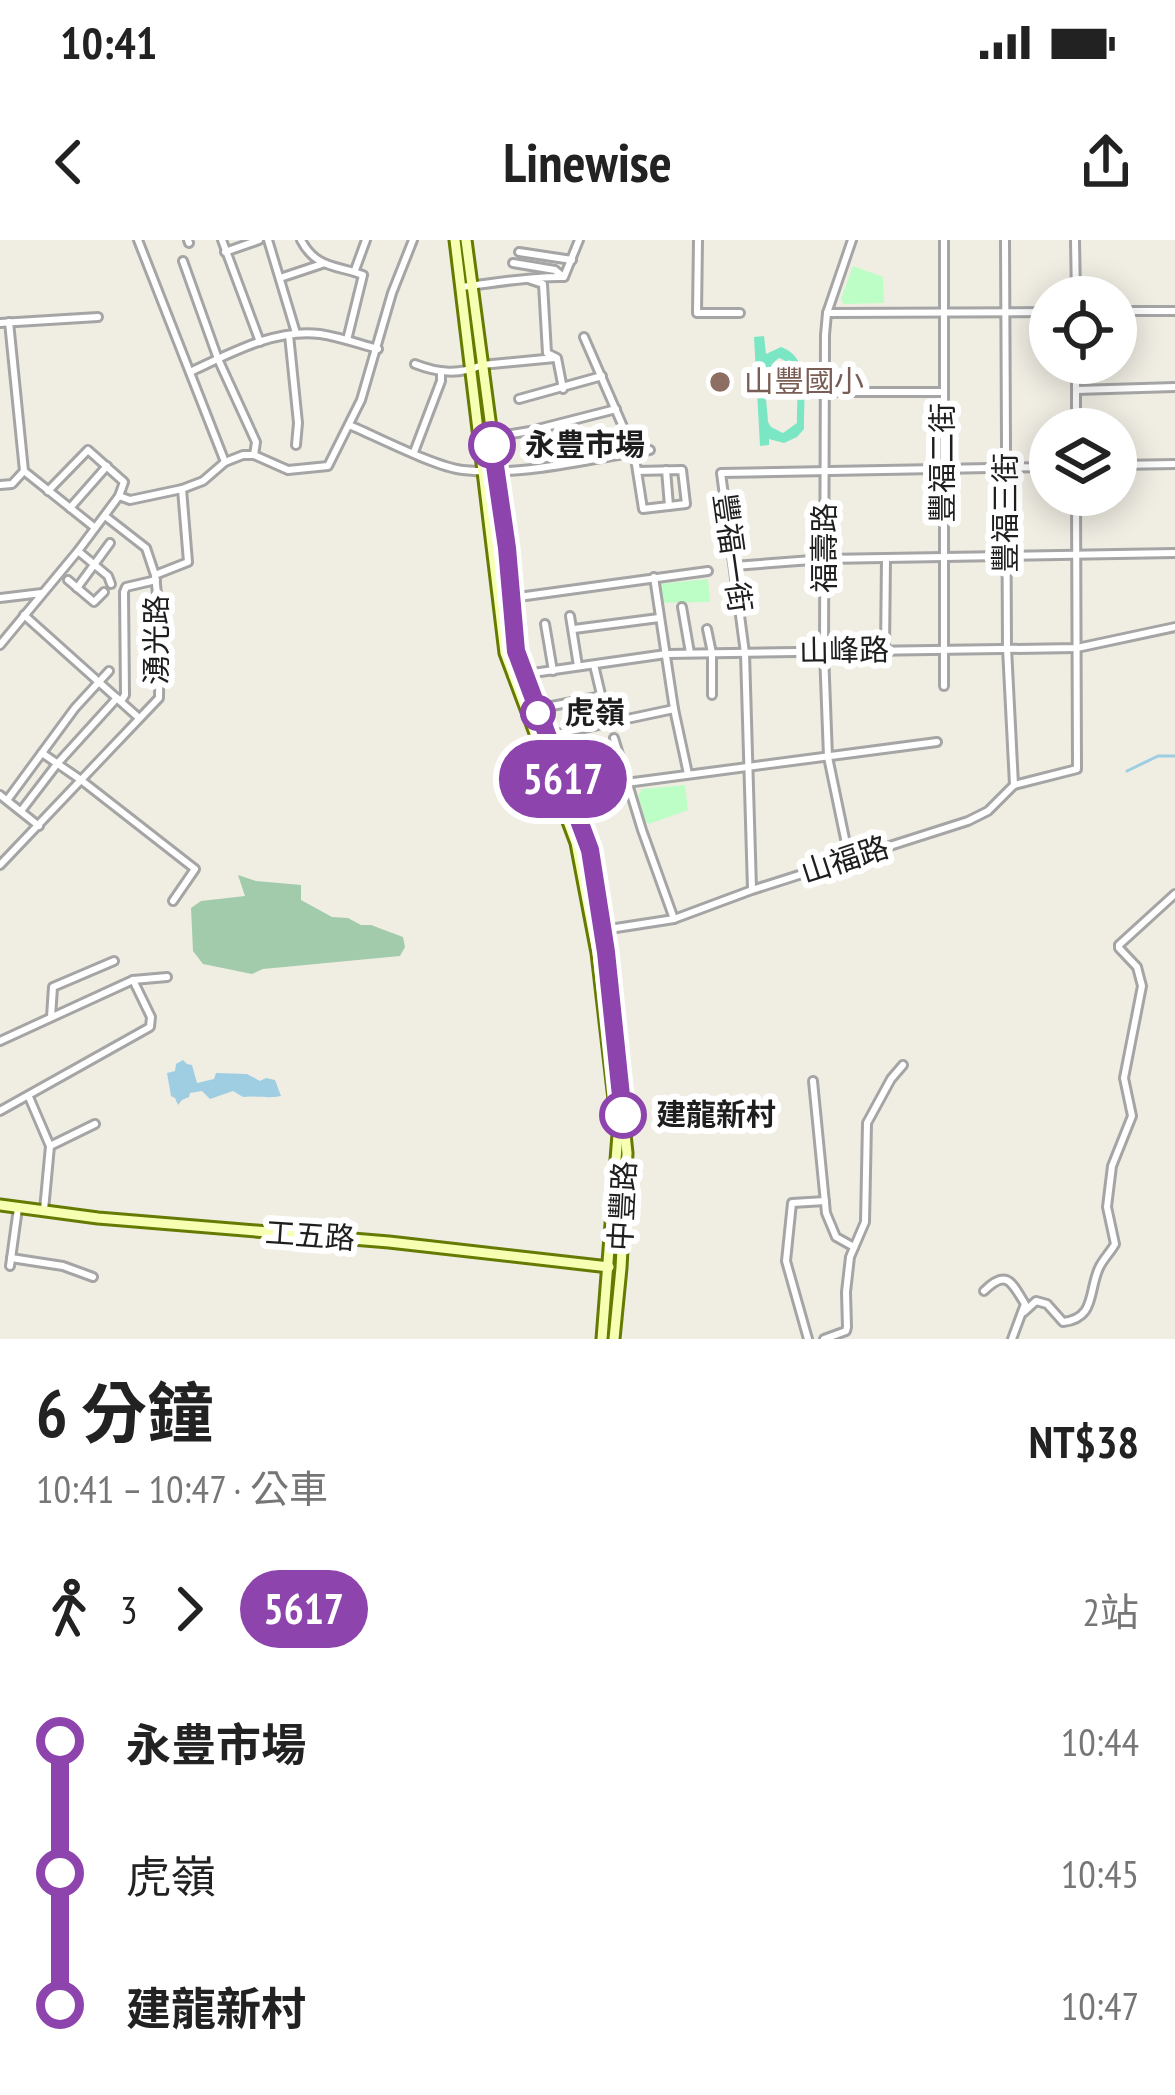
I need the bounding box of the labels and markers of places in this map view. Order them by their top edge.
place label: 山豐國小 [744,361,864,400]
marker: 山豐國小 [707,369,733,395]
marker: 永豊市場 [470,423,514,467]
place label: 永豊市場 [525,424,645,463]
place label: 虎嶺 [565,692,625,731]
marker: 虎嶺 [522,697,554,729]
marker: 建龍新村 [601,1093,645,1137]
place label: 建龍新村 [656,1094,776,1133]

